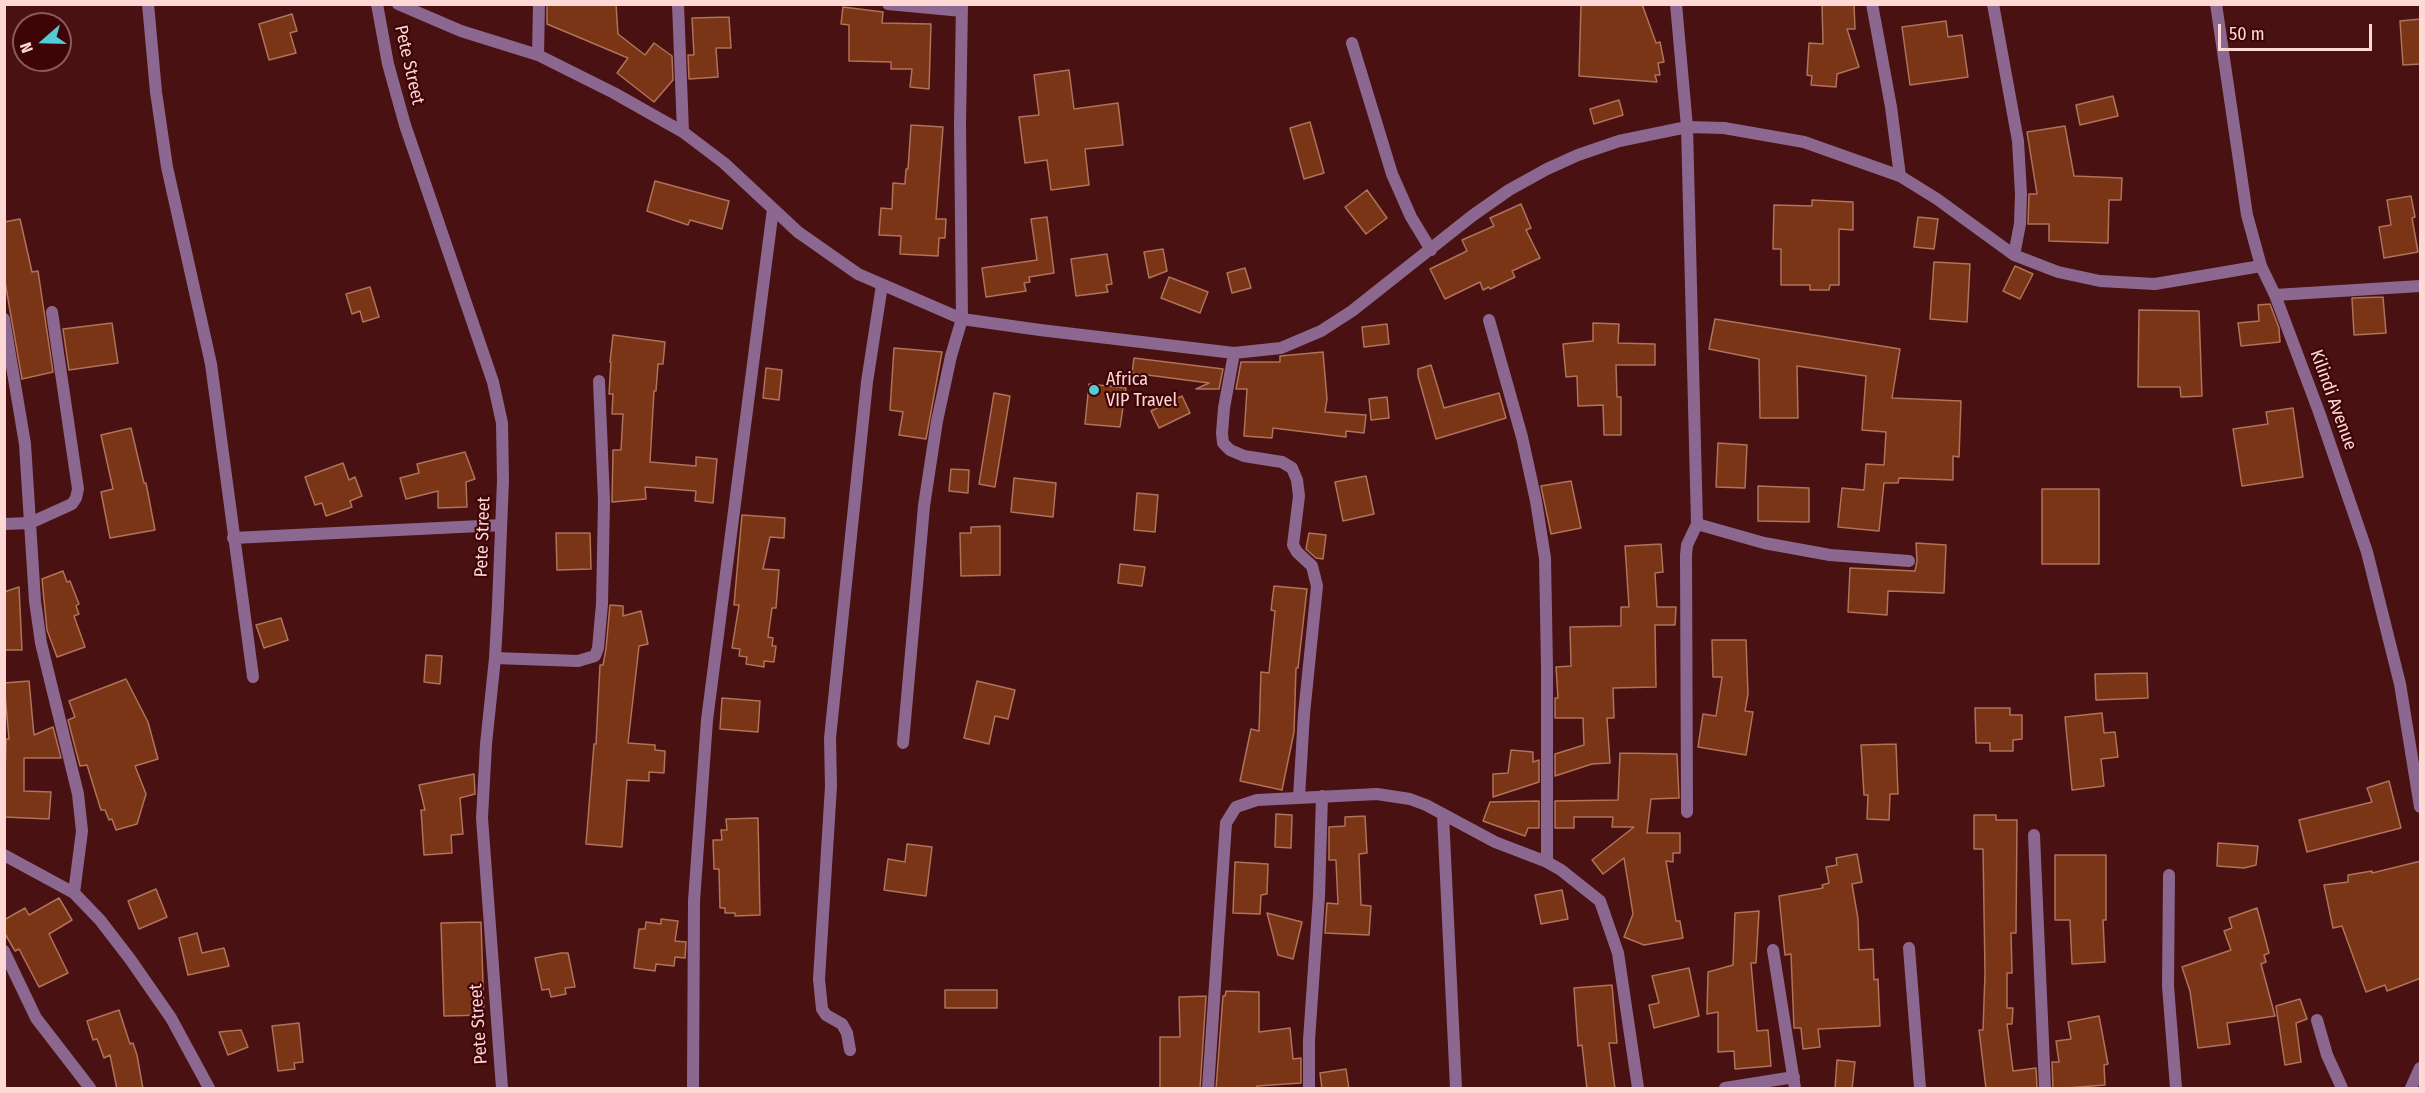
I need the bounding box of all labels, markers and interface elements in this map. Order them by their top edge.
north arrow [12,12,72,72]
scale bar [2221,12,2376,50]
street label: Pete Street [389,23,429,107]
text: 50 m [2229,23,2265,45]
text: N [16,40,37,55]
street label: Kilindi Avenue [2305,347,2361,453]
place label: Africa VIP Travel [1106,369,1177,412]
marker: Africa VIP Travel [1087,383,1101,397]
street label: Pete Street [471,496,495,578]
street label: Pete Street [465,983,493,1065]

